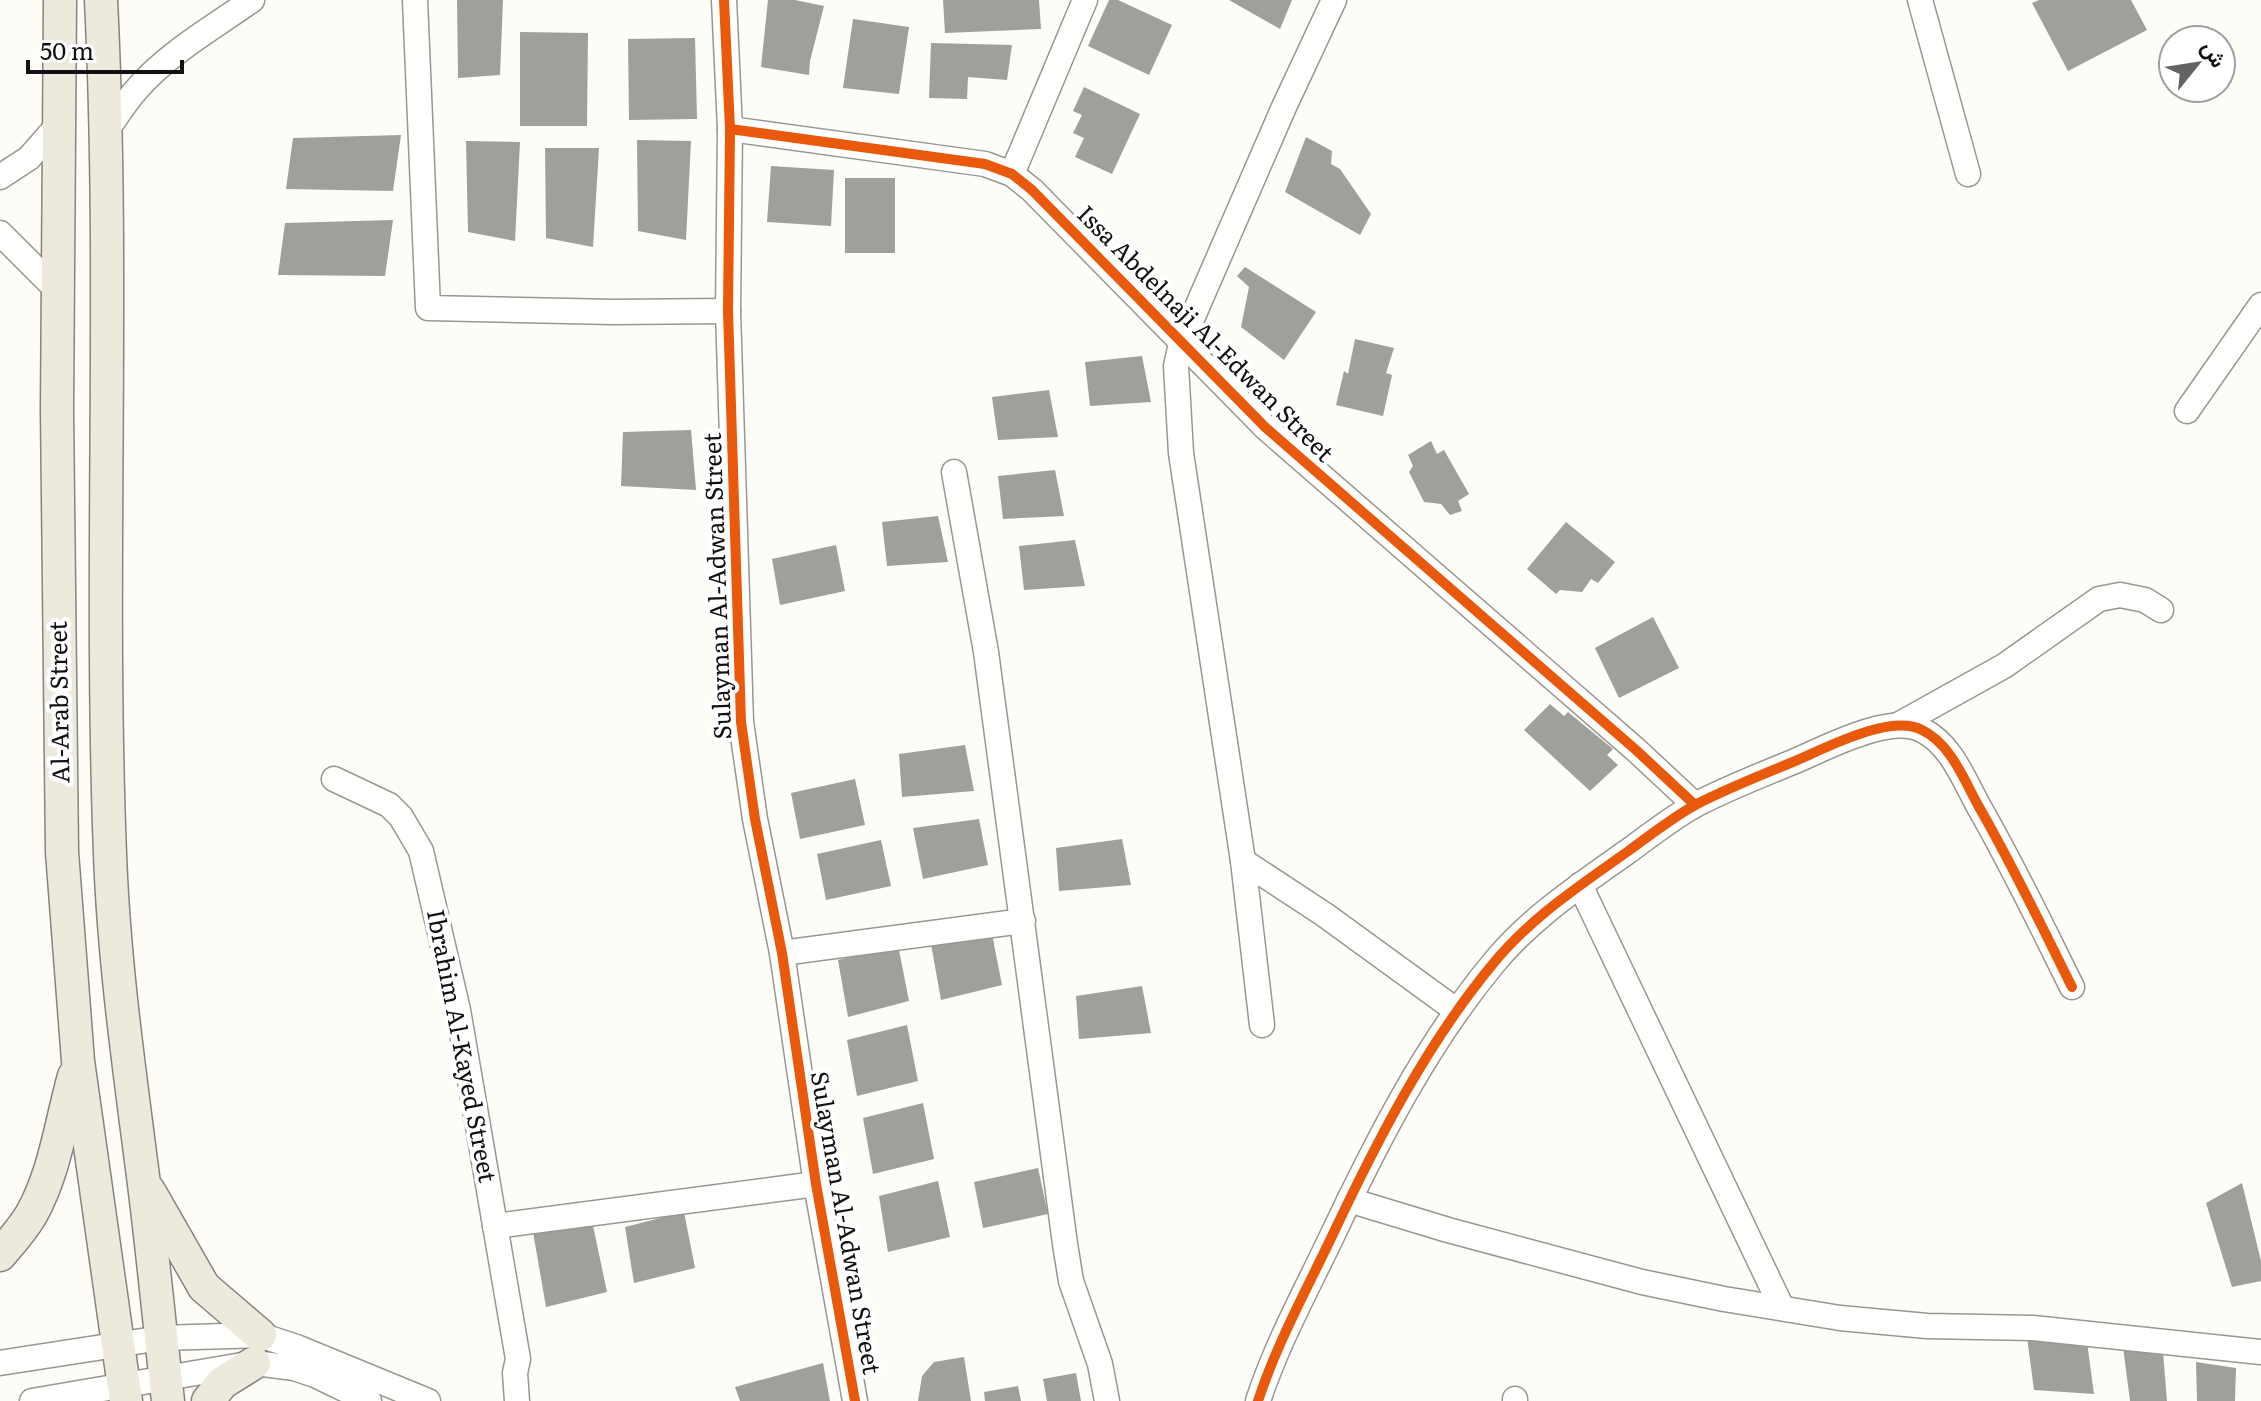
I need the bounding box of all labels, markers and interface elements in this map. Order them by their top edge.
scale bar [28,24,182,74]
north arrow [2157,24,2237,104]
text: 50 m [40,32,94,67]
text: ش [2195,34,2237,73]
street label: Issa Abdelnaji Al-Edwan Street [1071,196,1343,469]
street label: Sulayman Al-Adwan Street [693,432,738,740]
street label: Al-Arab Street [39,620,76,783]
street label: Ibrahim Al-Kayed Street [420,906,507,1185]
street label: Sulayman Al-Adwan Street [804,1068,891,1377]

